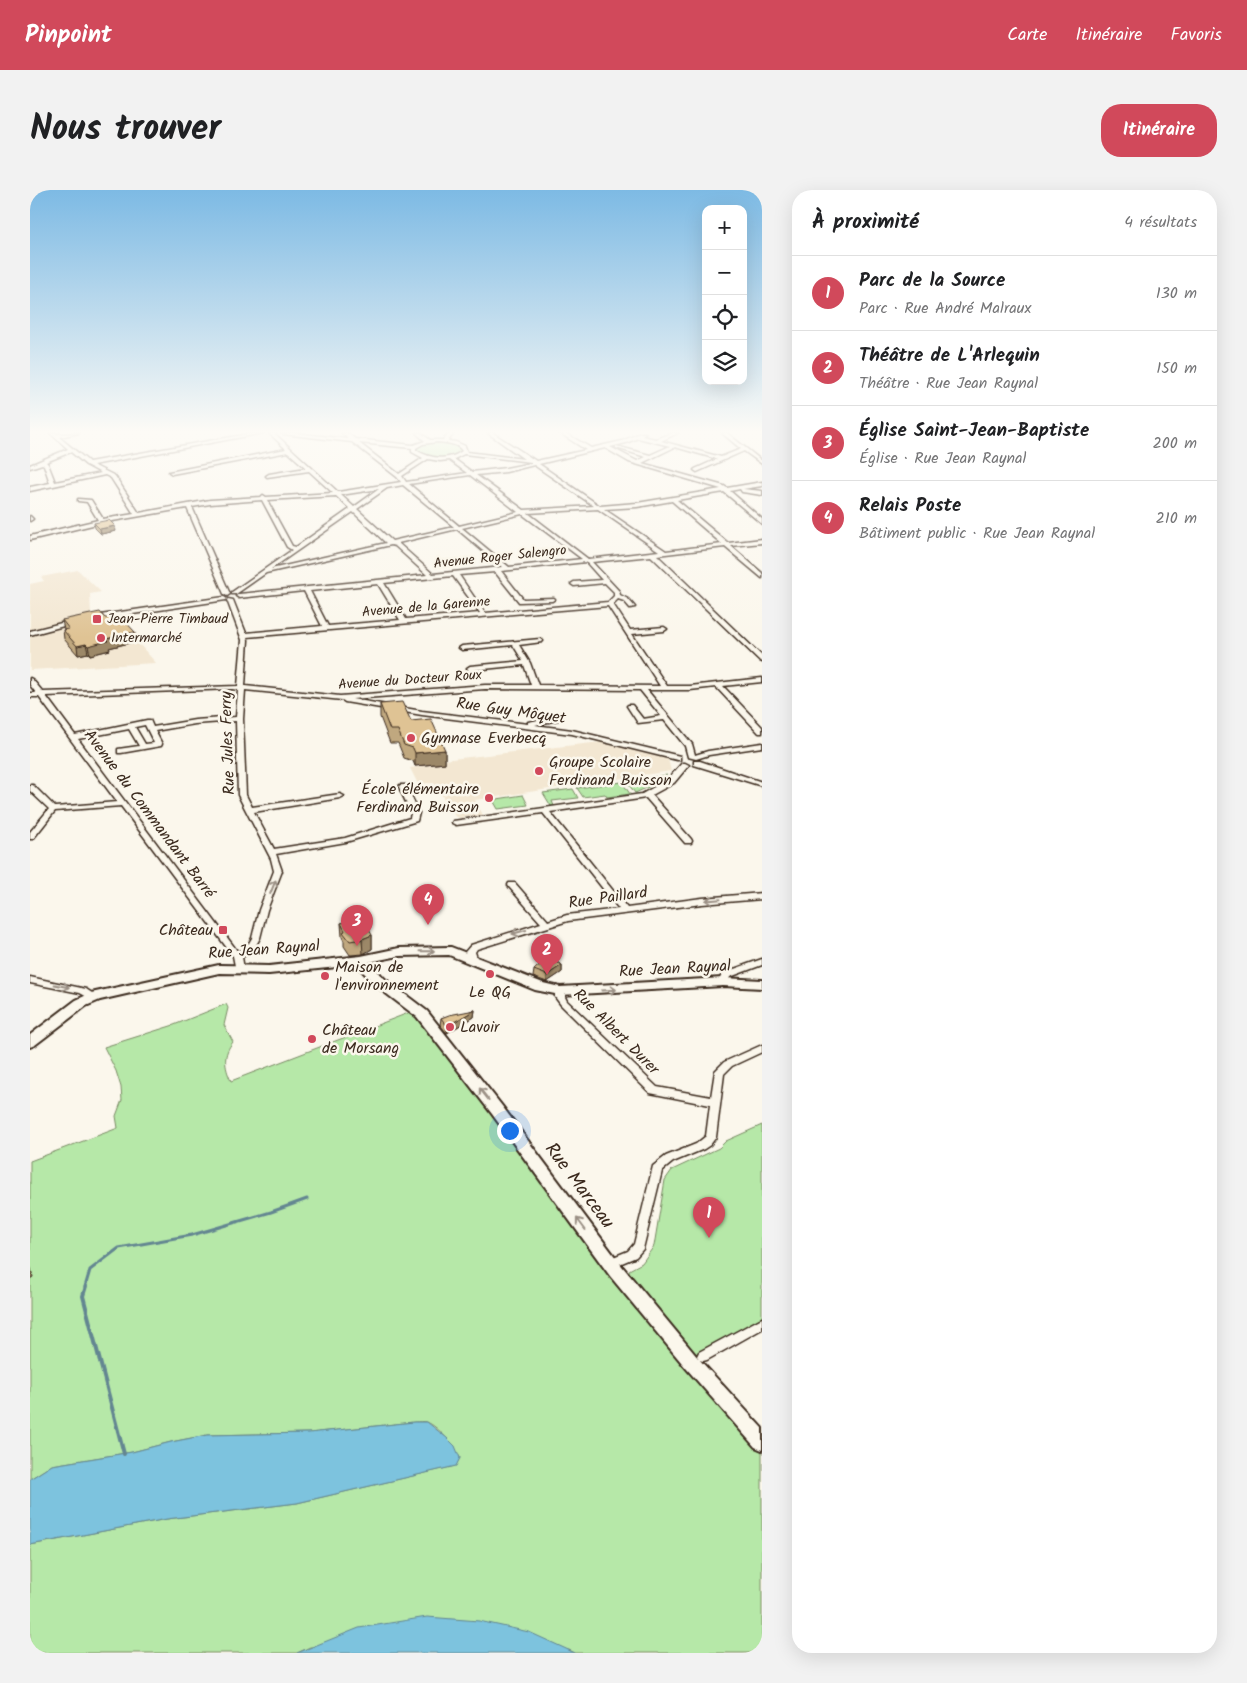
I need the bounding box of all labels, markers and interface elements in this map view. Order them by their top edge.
text: Pinpoint [25,16,112,55]
text: Carte [1007,21,1047,50]
text: Itinéraire [1075,21,1142,50]
text: Favoris [1170,21,1222,50]
text: Nous trouver [30,102,221,158]
button: Itinéraire [1101,104,1217,157]
map controls [702,205,747,385]
button: + [702,205,747,250]
text: À proximité [812,206,919,239]
text: 4 résultats [1124,210,1197,235]
button: − [702,250,747,295]
text: Parc de la Source [859,266,1005,296]
text: 1 [826,281,830,306]
text: 130 m [1156,281,1197,306]
button: locate [702,295,747,340]
text: Parc · Rue André Malraux [859,296,1031,321]
button: layers [702,340,747,385]
text: Théâtre de L'Arlequin [859,341,1040,371]
text: 2 [823,356,833,381]
text: 150 m [1156,356,1197,381]
text: Théâtre · Rue Jean Raynal [859,371,1038,396]
text: Église Saint-Jean-Baptiste [859,416,1089,446]
text: 3 [824,431,832,456]
text: 200 m [1153,431,1197,456]
text: Église · Rue Jean Raynal [859,446,1026,471]
text: Relais Poste [859,491,961,521]
text: 4 [824,506,832,531]
text: 210 m [1156,506,1197,531]
text: Bâtiment public · Rue Jean Raynal [859,521,1095,546]
street label: Avenue Roger Salengro [433,539,567,575]
street label: Avenue de la Garenne [361,590,492,624]
place label: Jean-Pierre Timbaud [107,608,229,630]
marker: Jean-Pierre Timbaud [91,613,103,625]
place label: Intermarché [111,627,182,649]
marker: Intermarché [95,632,107,644]
street label: Avenue du Docteur Roux [338,664,483,696]
street label: Rue Jules Ferry [214,690,242,795]
street label: Rue Guy Môquet [455,691,568,731]
street label: Avenue du Commandant Barré [77,724,222,905]
place label: Gymnase Everbecq [421,726,546,751]
marker: Gymnase Everbecq [405,732,417,744]
place label: Groupe Scolaire Ferdinand Buisson [549,750,672,793]
marker: Groupe Scolaire Ferdinand Buisson [533,765,545,777]
place label: École élémentaire Ferdinand Buisson [356,777,479,820]
marker: École élémentaire Ferdinand Buisson [483,792,495,804]
one-way arrow [269,880,278,896]
street label: Rue Paillard [567,880,650,916]
pin: 4 [412,884,444,925]
one-way arrow [706,895,722,904]
pin: 3 [341,905,373,946]
place label: Château [159,918,213,943]
marker: Château [217,924,229,936]
one-way arrow [511,927,527,937]
street label: Rue Jean Raynal [207,934,321,966]
pin: 2 [531,934,563,975]
one-way arrow [418,946,434,956]
street label: Rue Jean Raynal [618,954,732,984]
place label: Maison de l'environnement [335,955,440,998]
marker: Le QG [484,968,496,980]
marker: Maison de l'environnement [319,970,331,982]
place label: Le QG [469,980,511,1005]
one-way arrow [54,982,70,992]
street label: Rue Albert Durer [567,983,666,1082]
one-way arrow [601,985,617,994]
place label: Lavoir [460,1015,501,1040]
place label: Château de Morsang [322,1018,399,1061]
marker: Lavoir [444,1021,456,1033]
marker: Château de Morsang [306,1033,318,1045]
one-way arrow [478,1088,489,1101]
your location [497,1118,523,1144]
street label: Rue Marceau [536,1136,622,1236]
pin: 1 [693,1197,725,1238]
one-way arrow [576,1217,586,1231]

